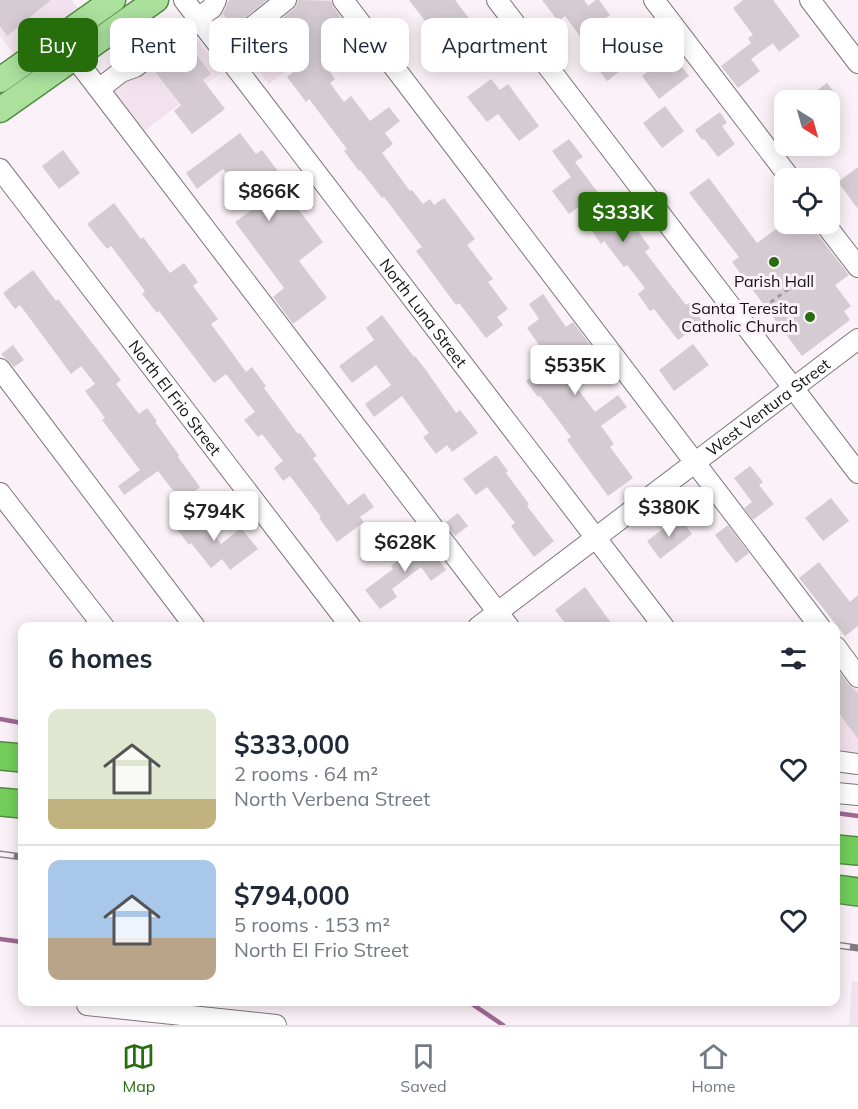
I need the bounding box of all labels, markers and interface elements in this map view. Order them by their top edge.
chip: Buy [18,18,98,72]
chip: Rent [110,18,197,72]
chip: Filters [209,18,309,72]
chip: New [321,18,409,72]
chip: Apartment [421,18,568,72]
chip: House [580,18,684,72]
north arrow [774,90,840,156]
map controls [774,90,840,234]
button: locate [774,168,840,234]
pin: $866K [227,171,311,222]
text: $866K [238,178,300,203]
pin: $333K [581,192,665,243]
text: $333K [592,199,654,224]
street label: North Luna Street [375,254,472,372]
marker: Parish Hall [767,255,781,269]
place label: Parish Hall [734,271,814,291]
place label: Santa Teresita Catholic Church [681,298,798,336]
marker: Santa Teresita Catholic Church [803,310,817,324]
street label: North El Frio Street [125,336,226,460]
pin: $535K [533,345,617,396]
text: $535K [544,352,606,377]
street label: West Ventura Street [702,354,834,460]
pin: $380K [627,487,711,538]
pin: $794K [172,491,256,542]
text: $380K [638,494,700,519]
text: $794K [183,498,245,523]
pin: $628K [363,522,447,573]
text: $628K [374,529,436,554]
text: 6 homes [48,642,152,675]
icon: filters [777,642,810,675]
text: $333,000 [234,728,350,761]
icon: home [96,733,168,805]
icon: heart [777,753,810,786]
text: 2 rooms · 64 m² [234,761,378,786]
text: North Verbena Street [234,786,430,811]
text: $794,000 [234,879,350,912]
icon: home [96,884,168,956]
icon: heart [777,904,810,937]
text: 5 rooms · 153 m² [234,912,390,937]
text: North El Frio Street [234,937,409,962]
tab: Map [122,1040,155,1096]
tab: Saved [400,1040,447,1096]
tab: Home [691,1040,736,1096]

